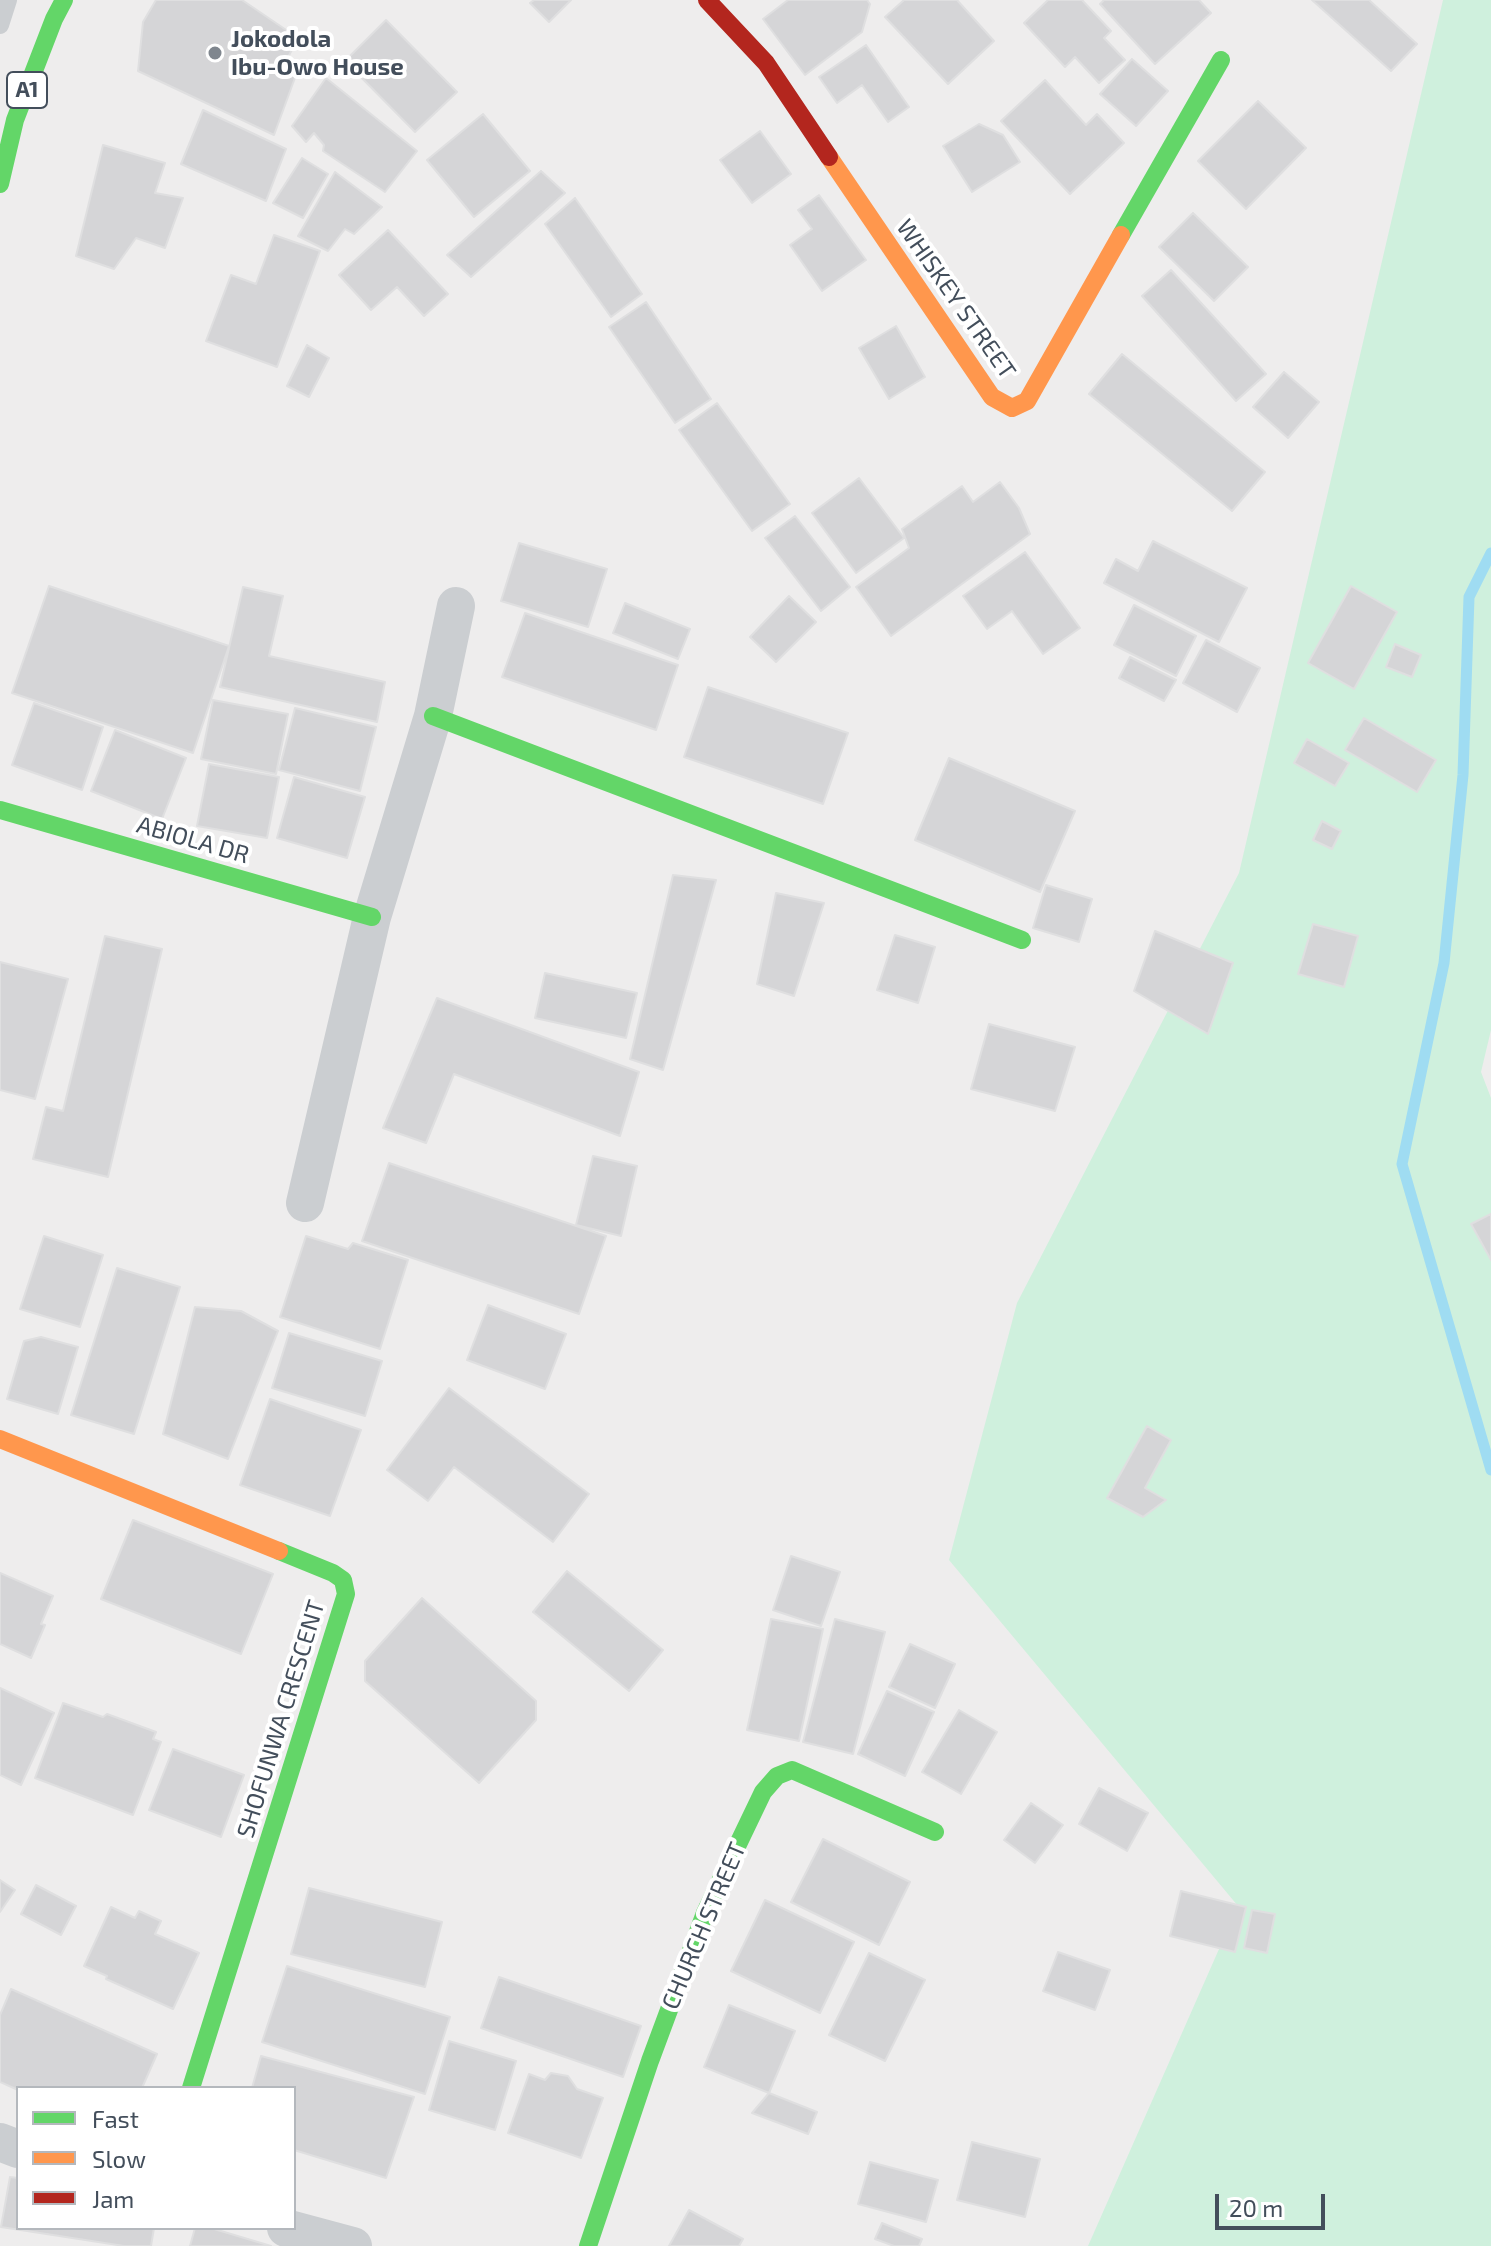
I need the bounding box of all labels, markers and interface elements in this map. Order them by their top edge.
place label: Jokodola Ibu-Owo House [231,25,404,81]
marker: Jokodola Ibu-Owo House [206,44,224,62]
road number: A1 [7,72,47,108]
street label: WHISKEY STREET [890,214,1022,384]
street label: ABIOLA DR [134,810,252,870]
street label: SHOFUNWA CRESCENT [231,1597,331,1841]
street label: CHURCH STREET [656,1838,752,2014]
legend [16,2086,296,2230]
text: Fast [92,2104,139,2133]
text: Slow [92,2144,146,2173]
scale bar [1219,2178,1329,2228]
text: Jam [92,2184,134,2213]
text: 20 m [1229,2193,1283,2222]

